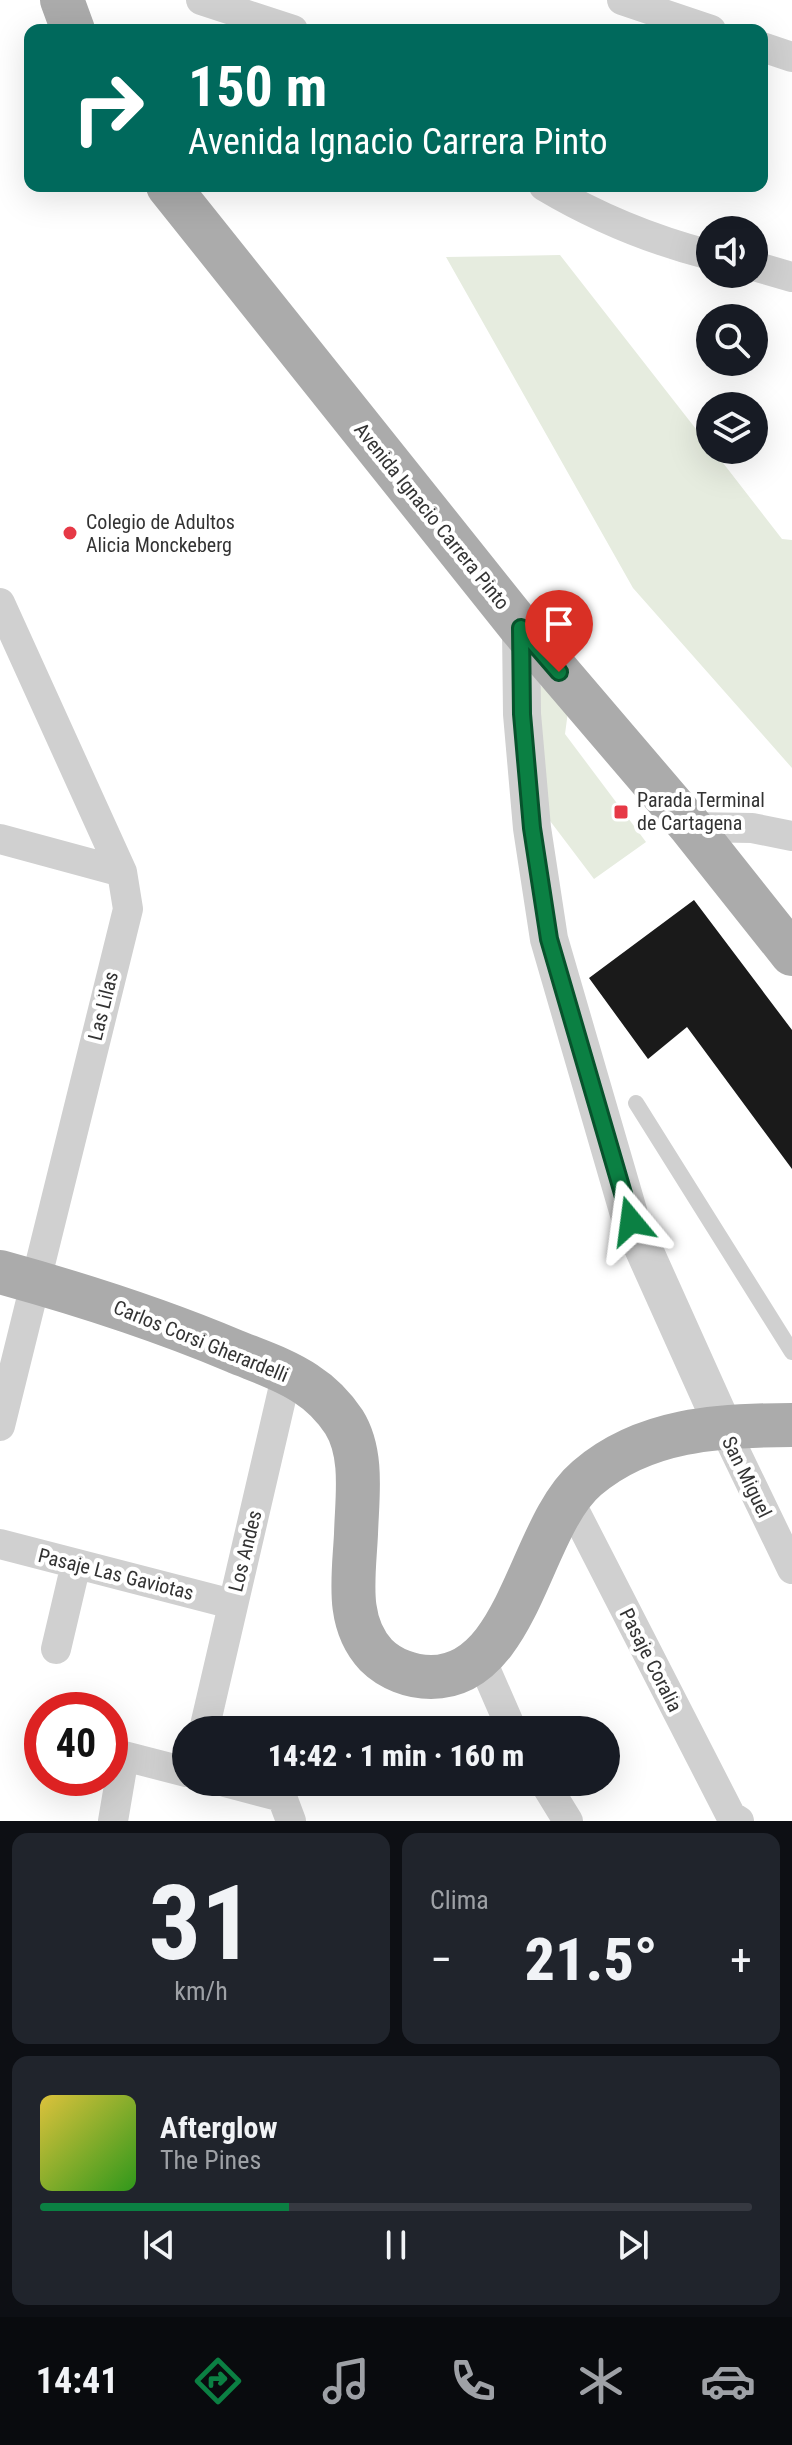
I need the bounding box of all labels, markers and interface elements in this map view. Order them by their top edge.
text: 150 m [188,54,327,120]
icon: right [56,56,160,160]
text: Avenida Ignacio Carrera Pinto [188,121,608,163]
map controls [696,216,768,464]
button: sound [696,216,768,288]
button: search [696,304,768,376]
button: layers [696,392,768,464]
street label: Avenida Ignacio Carrera Pinto [349,418,515,614]
place label: Colegio de Adultos Alicia Monckeberg [86,510,235,557]
marker: Colegio de Adultos Alicia Monckeberg [61,524,79,542]
pin [525,590,593,672]
icon: arrive [537,602,581,646]
place label: Parada Terminal de Cartagena [637,788,765,835]
marker: Parada Terminal de Cartagena [612,803,630,821]
street label: Las Lilas [83,969,123,1043]
position arrow [589,1179,673,1263]
street label: Carlos Corsi Gherardelli [110,1295,292,1387]
street label: San Miguel [717,1432,777,1522]
street label: Los Andes [223,1508,267,1594]
street label: Pasaje Las Gaviotas [36,1543,196,1605]
street label: Pasaje Coralia [615,1604,687,1716]
speed limit sign: 40 [24,1692,128,1796]
text: 14:42 · 1 min · 160 m [268,1738,524,1773]
text: 31 [148,1863,254,1984]
text: Clima [430,1885,489,1915]
text: 21.5° [525,1924,658,1995]
text: − [430,1934,452,1986]
text: + [730,1934,752,1986]
text: km/h [174,1976,228,2006]
text: Afterglow [160,2110,278,2145]
text: The Pines [160,2145,261,2175]
icon: previous [137,2223,181,2267]
icon: pause [374,2223,418,2267]
icon: next [611,2223,655,2267]
icon: directions [190,2353,246,2409]
icon: music [318,2353,374,2409]
icon: phone [445,2353,501,2409]
icon: climate [573,2353,629,2409]
icon: car [700,2353,756,2409]
text: 14:41 [36,2360,118,2402]

